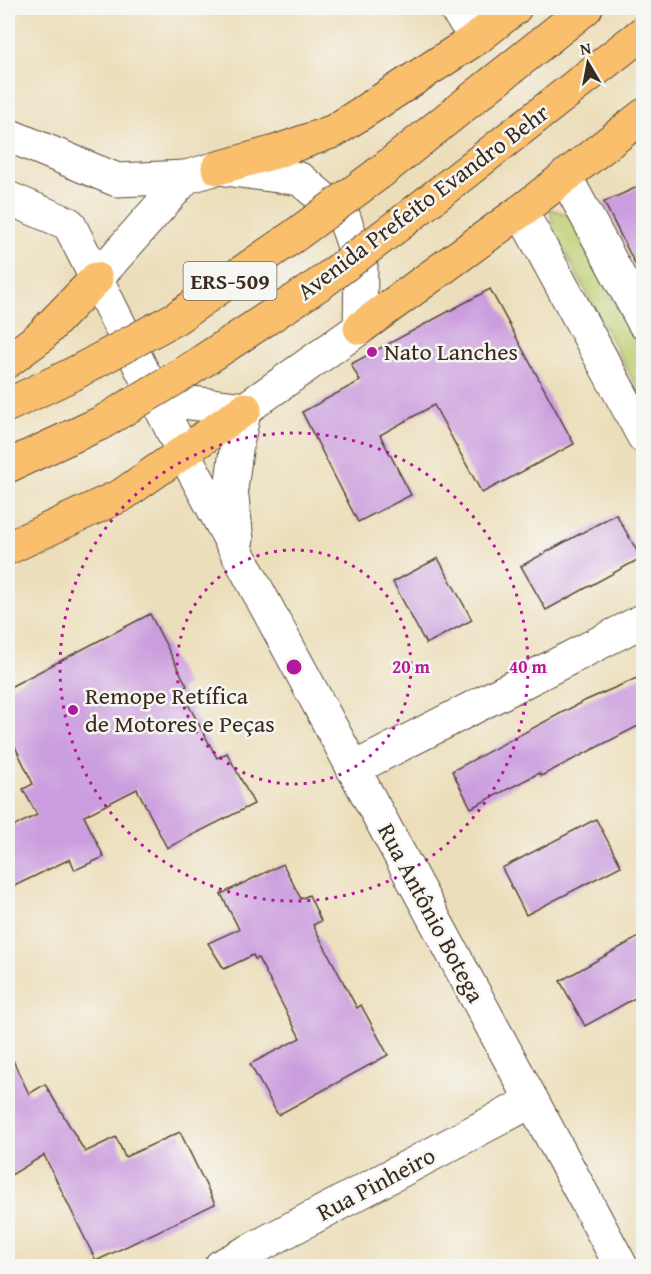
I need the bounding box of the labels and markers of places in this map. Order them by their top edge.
place label: Nato Lanches [384,334,518,369]
marker: Nato Lanches [365,345,379,359]
centre of rings [284,657,304,677]
place label: Remope Retífica de Motores e Peças [85,678,275,741]
marker: Remope Retífica de Motores e Peças [66,703,80,717]

